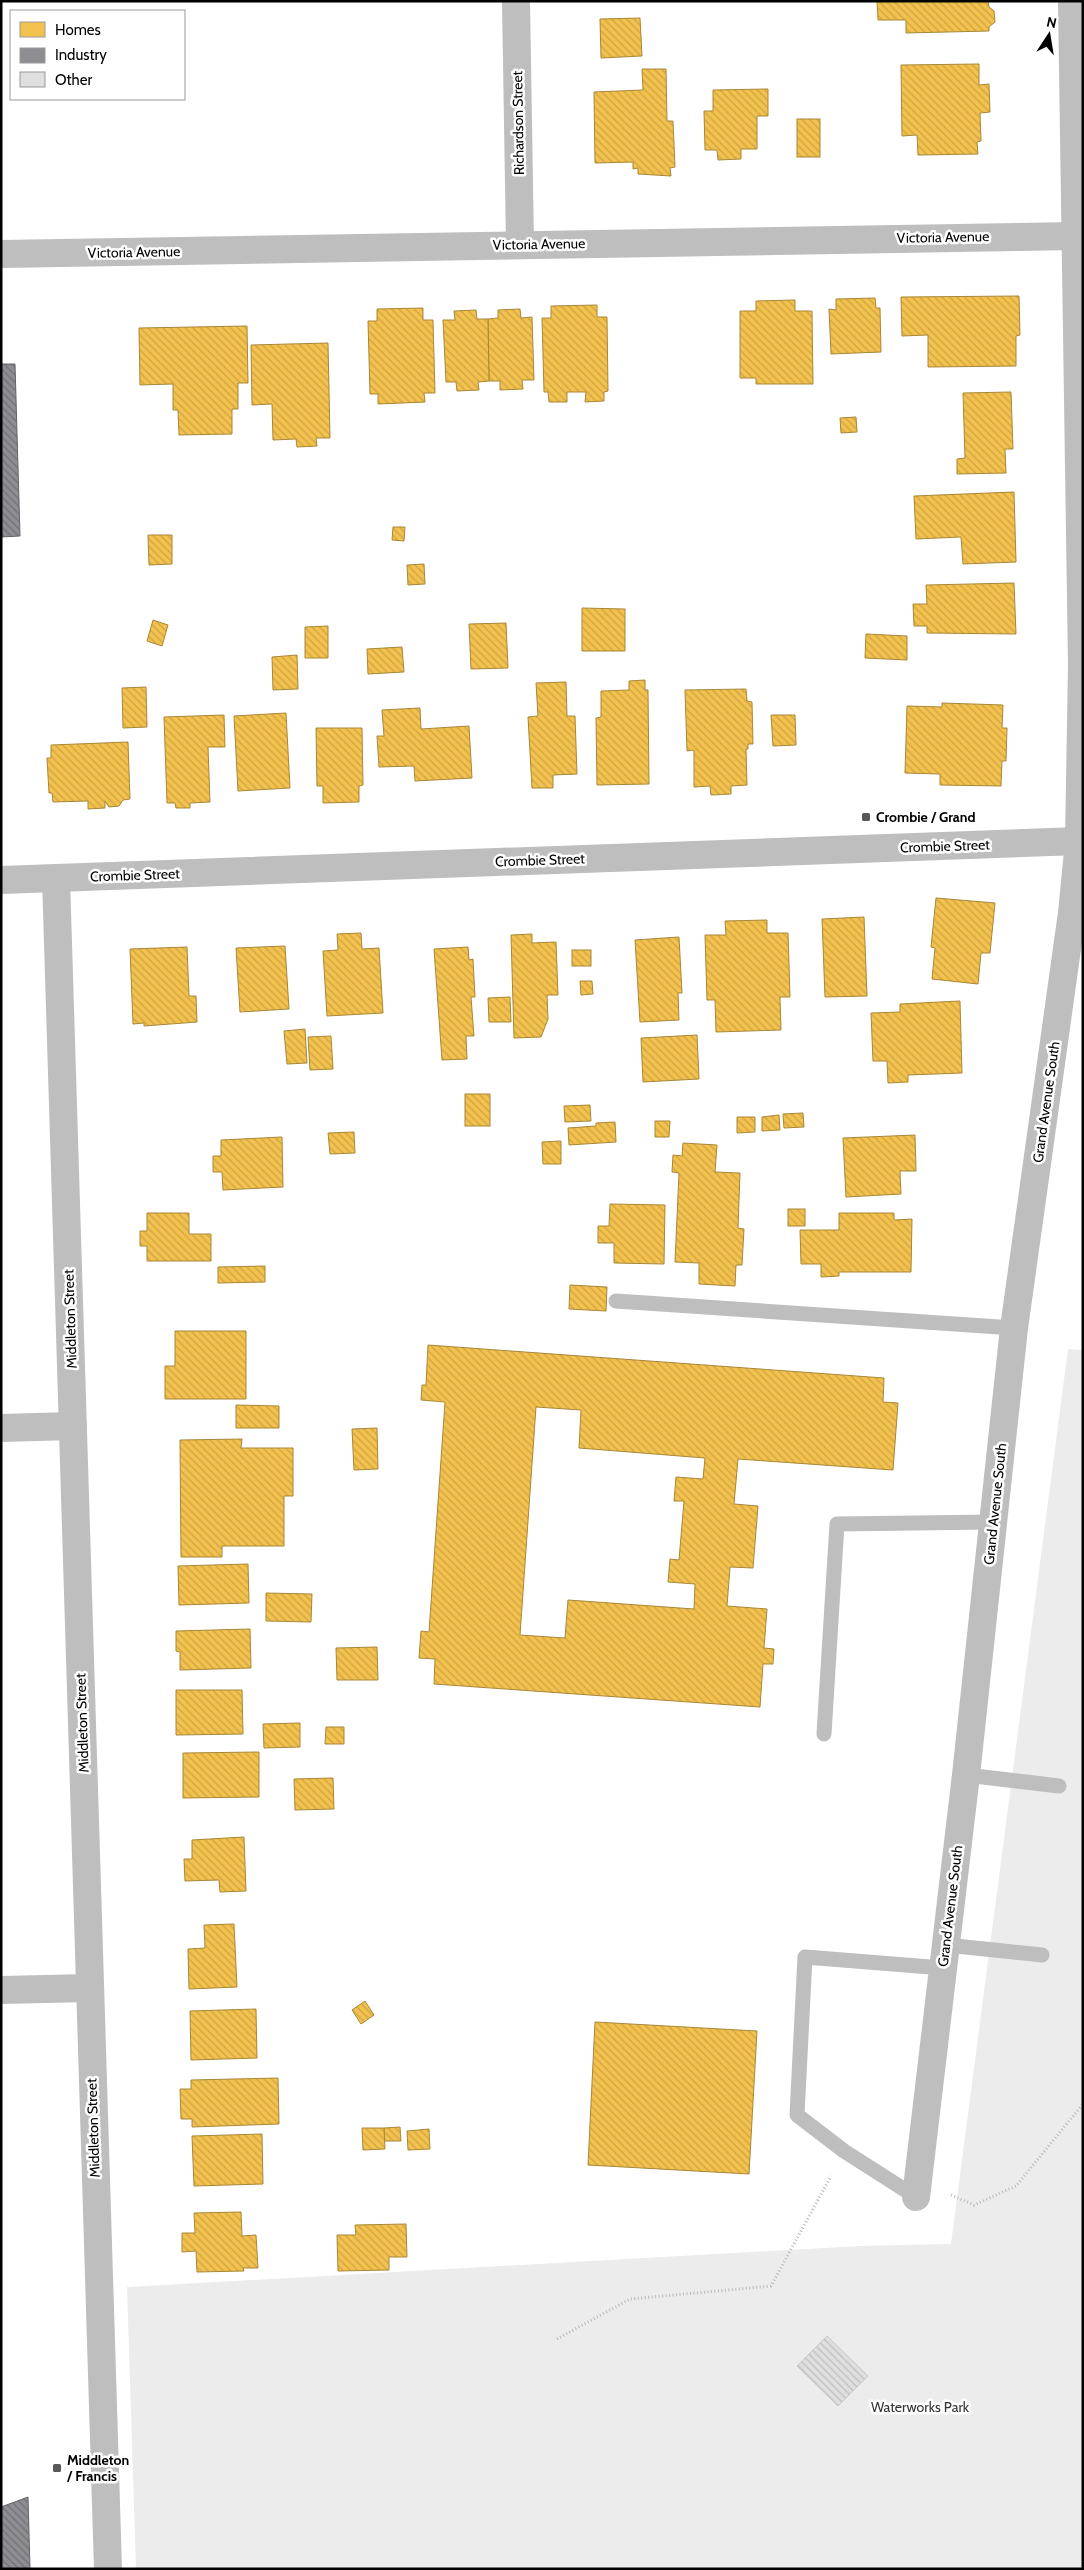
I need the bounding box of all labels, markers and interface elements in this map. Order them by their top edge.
legend [10,10,185,100]
north arrow [1024,10,1074,60]
text: N [1045,12,1058,32]
text: Homes [55,21,101,39]
text: Industry [55,46,107,64]
street label: Richardson Street [508,70,528,175]
text: Other [55,71,92,89]
street label: Victoria Avenue [897,227,989,247]
street label: Victoria Avenue [493,234,585,254]
street label: Victoria Avenue [88,242,180,262]
place label: Crombie / Grand [876,808,975,826]
marker: Crombie / Grand [860,811,872,823]
street label: Crombie Street [900,835,990,857]
street label: Crombie Street [495,849,585,871]
street label: Crombie Street [90,864,180,886]
street label: Grand Avenue South [1029,1040,1063,1164]
street label: Middleton Street [59,1269,81,1369]
street label: Grand Avenue South [980,1442,1010,1566]
street label: Middleton Street [71,1673,93,1773]
street label: Grand Avenue South [934,1844,966,1968]
street label: Middleton Street [82,2078,104,2178]
park label: Waterworks Park [871,2398,970,2416]
place label: Middleton / Francis [66,2451,129,2485]
marker: Middleton / Francis [51,2462,63,2474]

